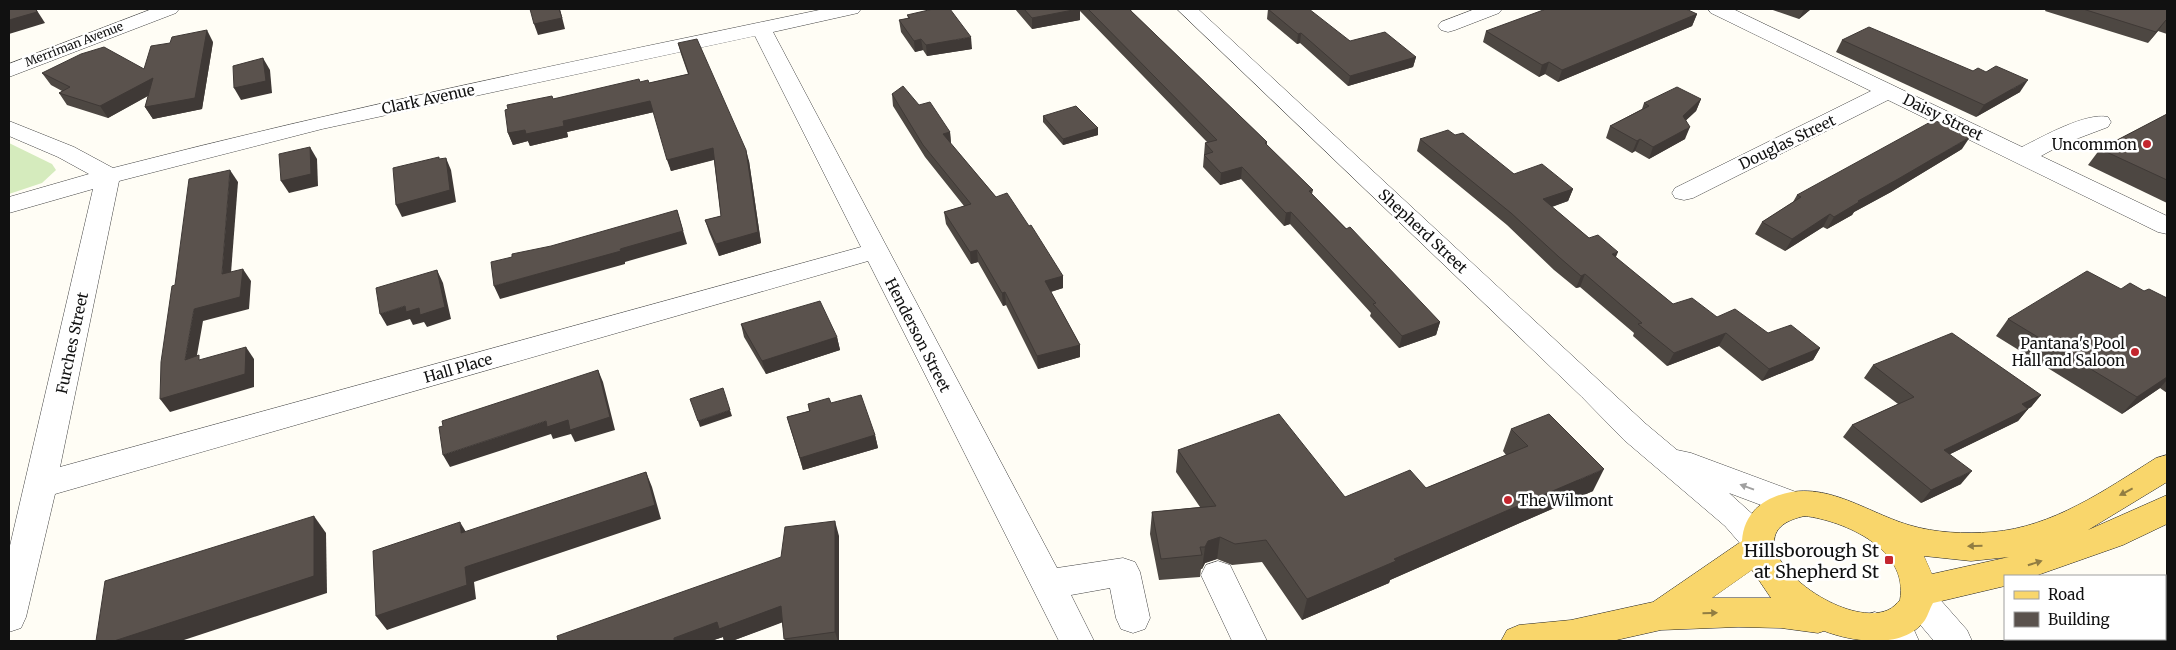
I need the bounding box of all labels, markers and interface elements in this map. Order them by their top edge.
street label: Merriman Avenue [23,18,125,70]
street label: Clark Avenue [380,80,476,118]
street label: Daisy Street [1900,89,1986,145]
street label: Douglas Street [1736,110,1839,174]
place label: Uncommon [2052,135,2137,154]
marker: Uncommon [2141,138,2153,150]
street label: Shepherd Street [1374,185,1472,277]
street label: Henderson Street [881,275,955,395]
street label: Furches Street [52,290,92,396]
place label: Pantana's Pool Hall and Saloon [2012,334,2125,370]
marker: Pantana's Pool Hall and Saloon [2129,346,2141,358]
street label: Hall Place [422,349,495,387]
one-way arrow [1740,483,1754,491]
one-way arrow [2119,488,2133,497]
place label: The Wilmont [1518,491,1613,510]
marker: The Wilmont [1502,494,1514,506]
place label: Hillsborough St at Shepherd St [1744,539,1879,583]
one-way arrow [1967,543,1983,551]
marker: Hillsborough St at Shepherd St [1883,554,1895,566]
one-way arrow [2028,558,2043,566]
legend [2004,575,2166,640]
text: Road [2048,585,2084,604]
one-way arrow [1702,609,1718,617]
text: Building [2048,610,2110,629]

